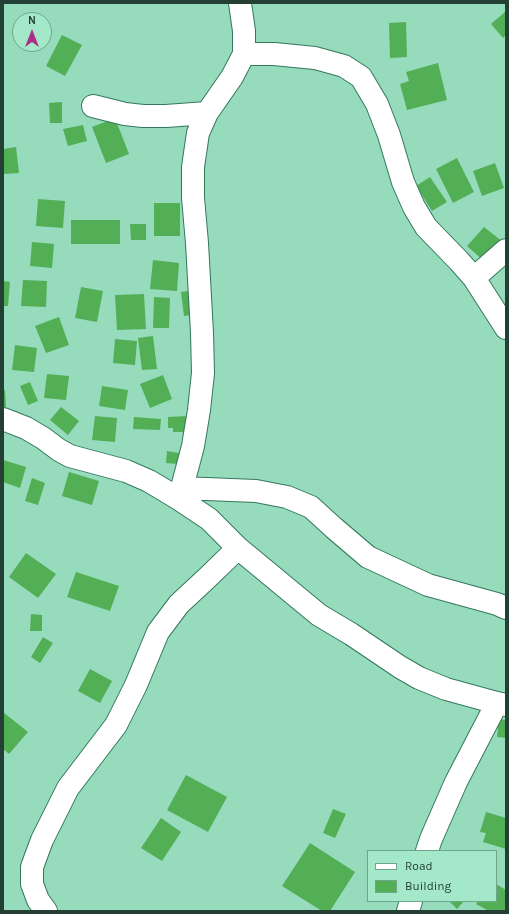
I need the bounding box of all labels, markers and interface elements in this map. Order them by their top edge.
north arrow [12,12,52,52]
text: N [28,14,36,27]
legend [367,850,497,902]
text: Road [405,859,433,873]
text: Building [405,879,451,893]

